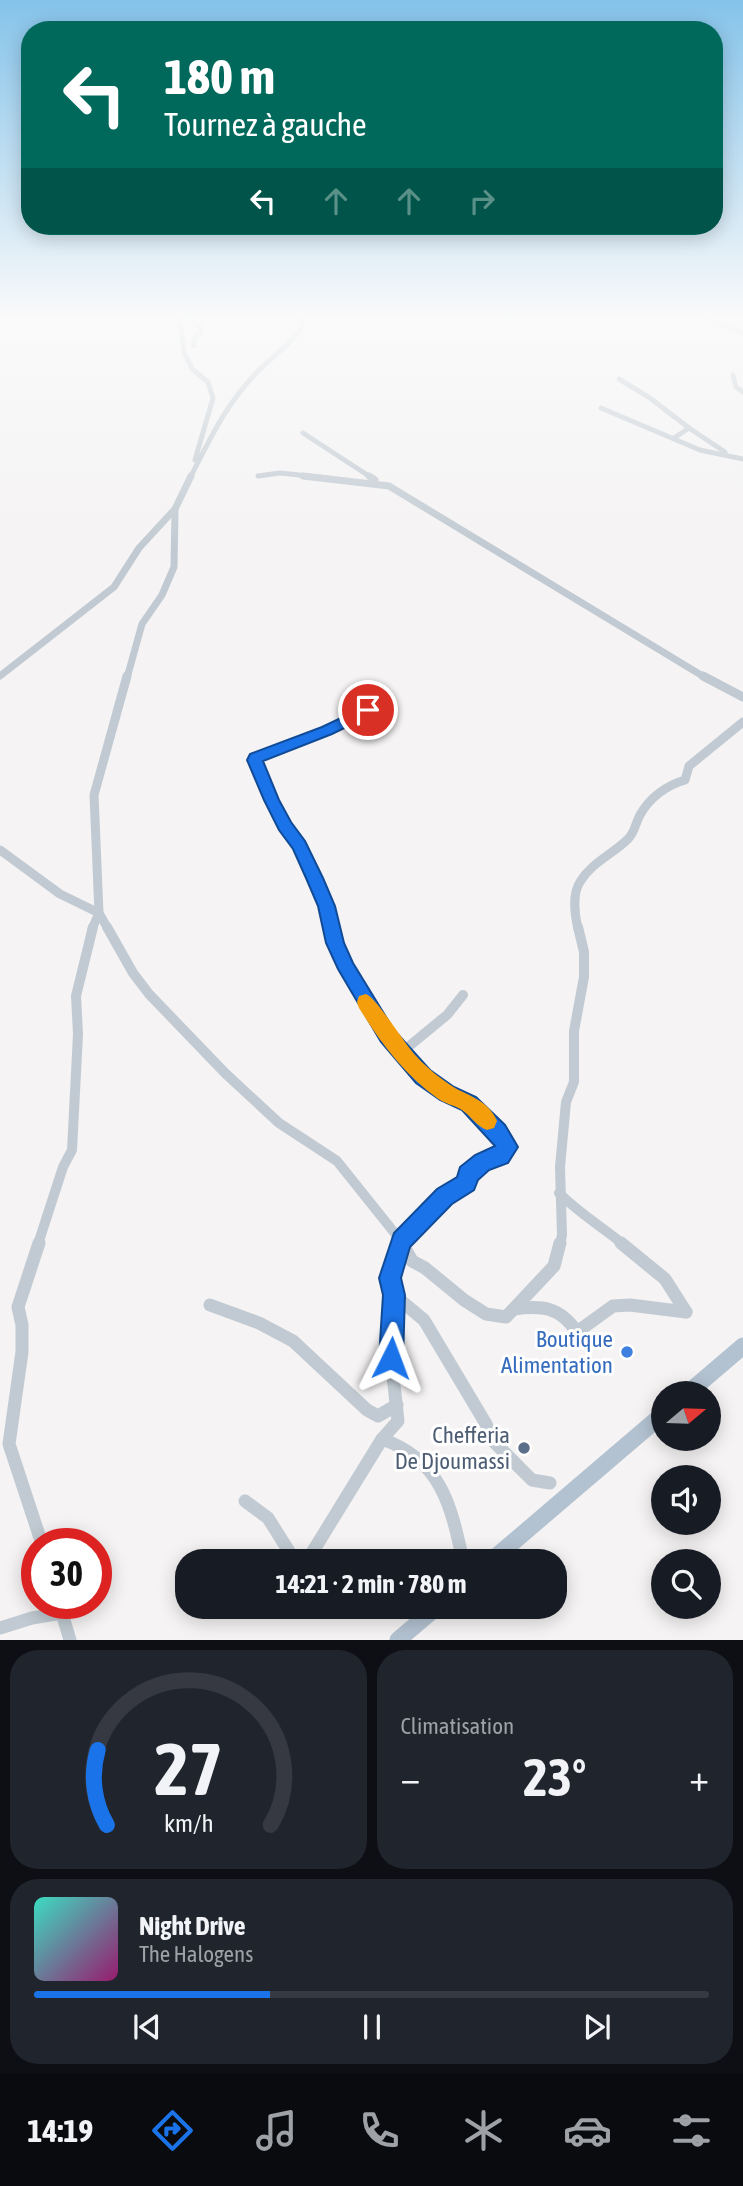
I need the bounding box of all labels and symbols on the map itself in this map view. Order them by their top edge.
pin [338,680,398,740]
position arrow [354,1321,428,1395]
place label: Boutique Alimentation [501,1326,613,1378]
marker: Boutique Alimentation [619,1344,635,1360]
north arrow [651,1381,721,1451]
place label: Chefferia De Djoumassi [395,1422,510,1474]
marker: Chefferia De Djoumassi [516,1440,532,1456]
speed limit sign: 30 [21,1528,112,1619]

